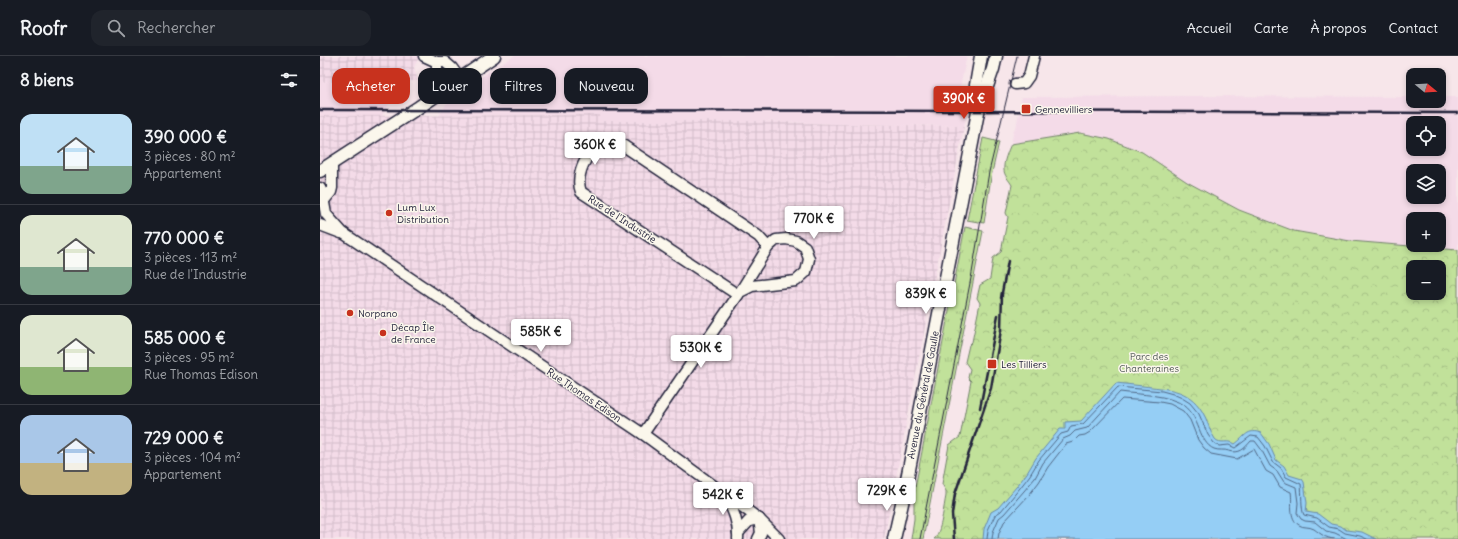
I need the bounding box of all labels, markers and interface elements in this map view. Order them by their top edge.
search box [91,10,371,46]
text: Roofr [20,16,67,40]
icon: search [105,17,127,39]
text: Rechercher [137,18,215,37]
text: Accueil [1187,19,1232,37]
text: Carte [1254,19,1289,37]
text: À propos [1311,19,1367,37]
text: Contact [1389,19,1438,37]
chip: Acheter [332,68,410,104]
chip: Louer [418,68,482,104]
chip: Filtres [490,68,556,104]
chip: Nouveau [564,68,648,104]
north arrow [1406,68,1446,108]
map controls [1406,68,1446,300]
text: 8 biens [20,69,74,91]
icon: filters [278,69,300,91]
pin: 390K € [931,86,997,120]
text: 390K € [943,90,985,107]
marker: Gennevilliers [1020,103,1032,115]
place label: Gennevilliers [1035,103,1093,116]
button: locate [1406,116,1446,156]
text: 390 000 € [144,126,227,148]
icon: home [52,130,100,178]
pin: 360K € [562,132,628,166]
text: 360K € [574,136,616,153]
text: 3 pièces · 80 m² [144,148,236,165]
button: layers [1406,164,1446,204]
text: Appartement [144,165,221,182]
street label: Rue de l'Industrie [585,192,659,246]
place label: Lum Lux Distribution [397,201,449,226]
pin: 770K € [781,206,847,240]
marker: Lum Lux Distribution [384,208,394,218]
text: 770K € [794,210,834,227]
button: + [1406,212,1446,252]
text: 770 000 € [144,227,224,249]
icon: home [52,231,100,279]
text: 3 pièces · 113 m² [144,249,237,266]
button: − [1406,260,1446,300]
text: Rue de l'Industrie [144,266,247,283]
pin: 839K € [893,281,959,315]
text: 839K € [905,285,947,302]
place label: Norpano [358,307,398,320]
marker: Norpano [345,308,355,318]
pin: 585K € [508,319,574,353]
place label: Décap Île de France [391,321,436,346]
text: 585K € [520,323,562,340]
text: 585 000 € [144,327,226,349]
marker: Décap Île de France [378,328,388,338]
street label: Avenue du Général de Gaulle [904,330,942,460]
icon: home [52,331,100,379]
pin: 530K € [668,335,734,369]
text: 530K € [680,339,722,356]
text: 3 pièces · 95 m² [144,349,235,366]
park label: Parc des Chanteraines [1119,350,1179,375]
marker: Les Tilliers [986,358,998,370]
place label: Les Tilliers [1001,358,1047,371]
street label: Rue Thomas Edison [544,365,624,425]
text: Rue Thomas Edison [144,366,258,383]
text: 729 000 € [144,427,224,449]
icon: home [52,431,100,479]
text: 3 pièces · 104 m² [144,449,241,466]
text: Appartement [144,466,221,483]
pin: 729K € [854,478,920,512]
pin: 542K € [690,482,756,516]
text: 729K € [867,482,907,499]
text: 542K € [702,486,744,503]

